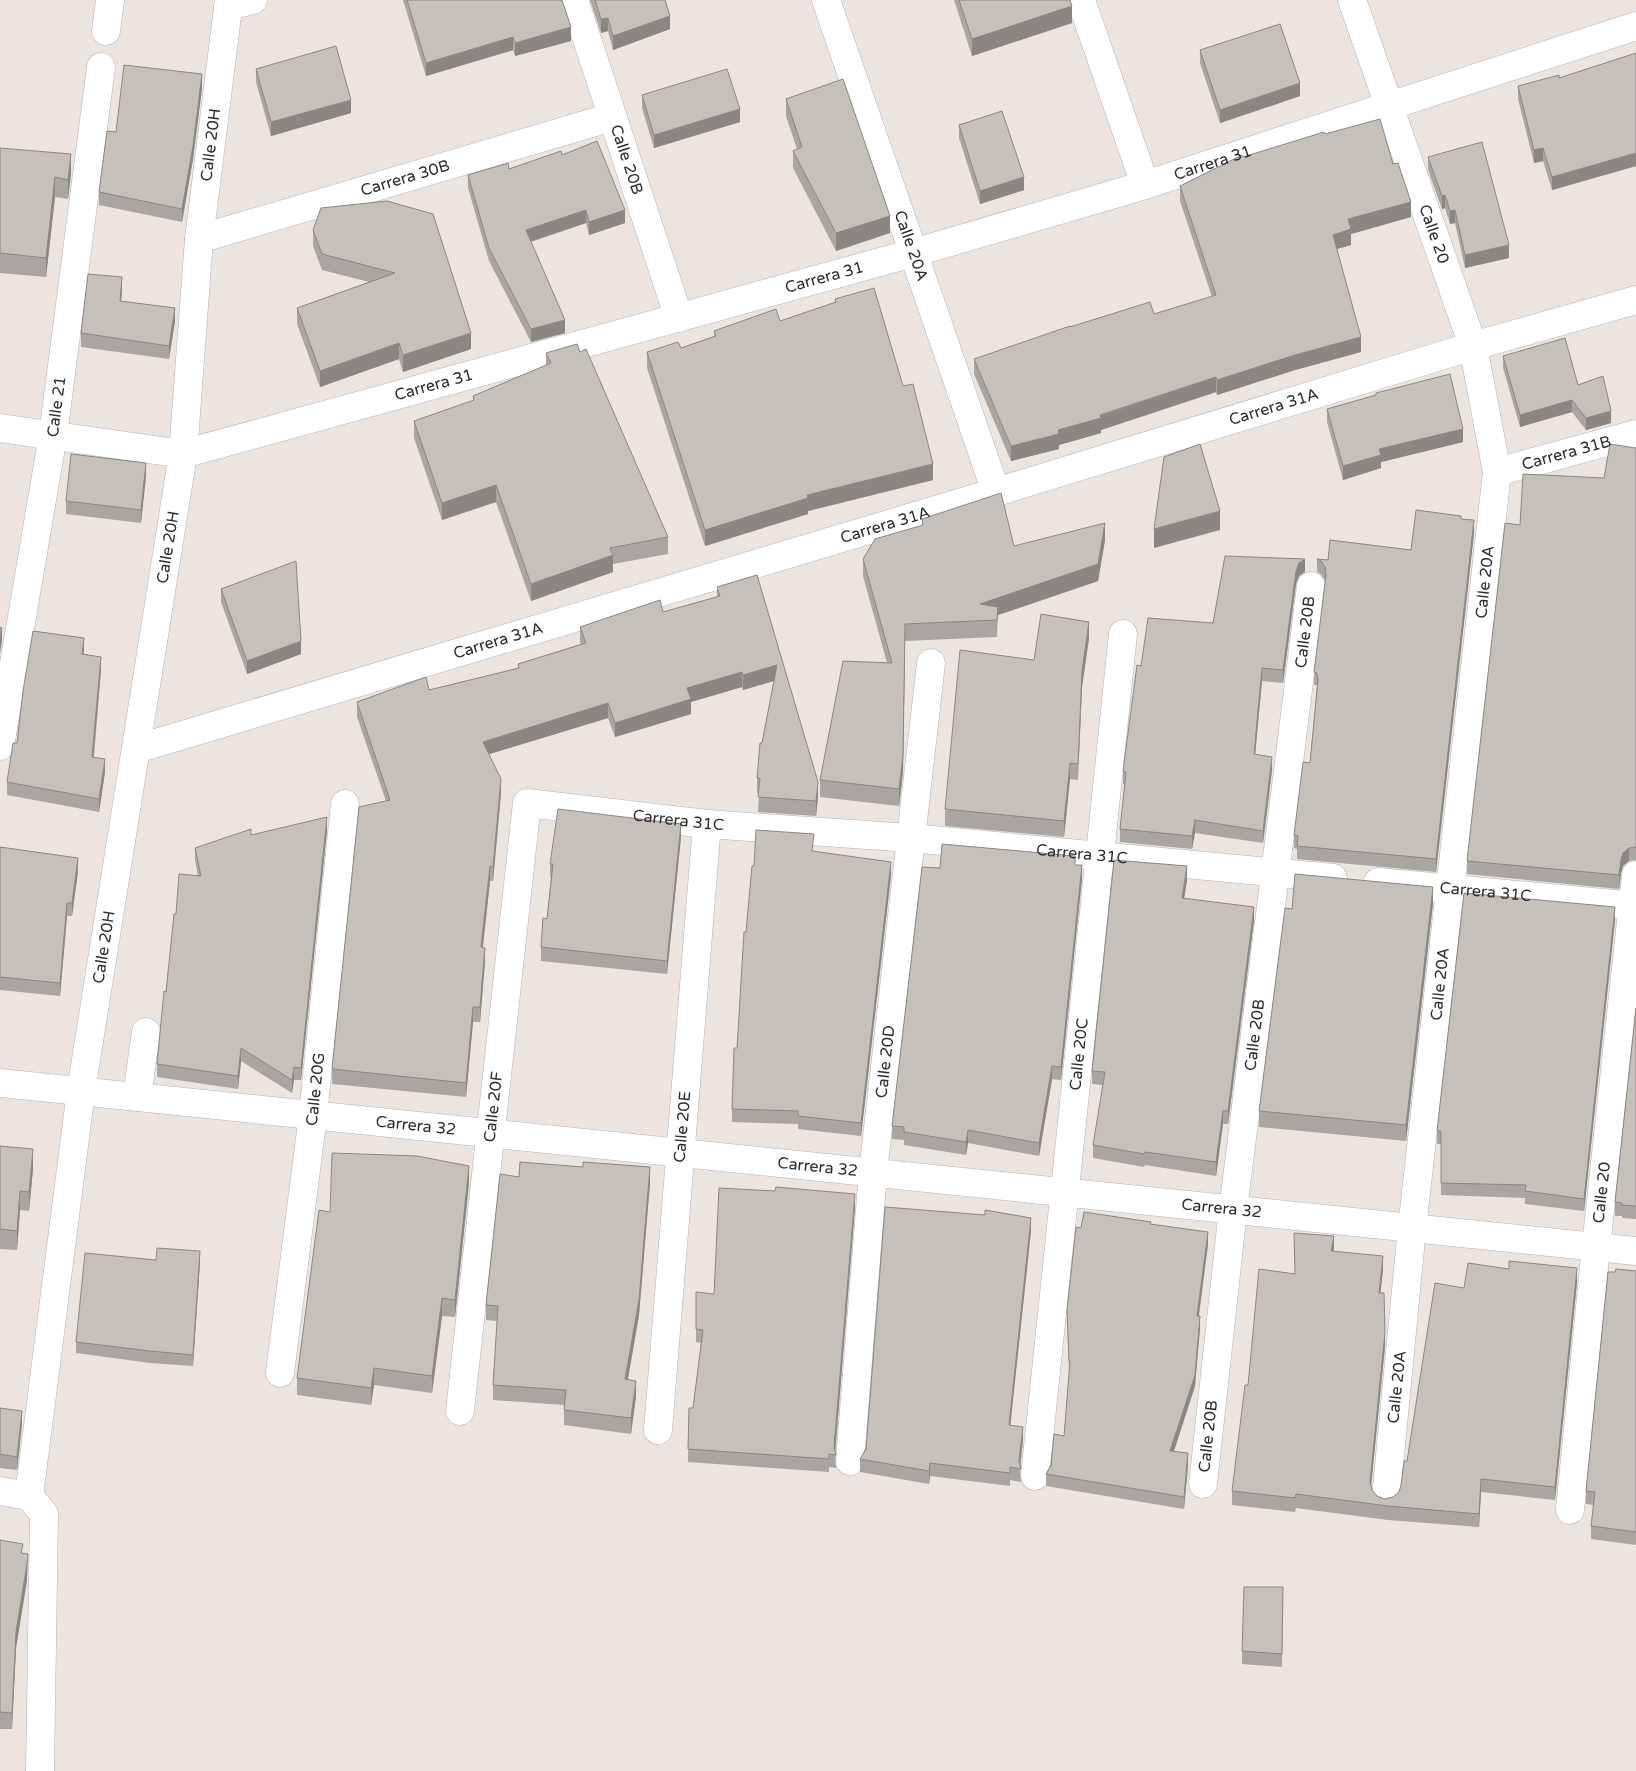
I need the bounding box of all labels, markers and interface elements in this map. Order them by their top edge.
street label: Calle 20H [196,107,225,183]
street label: Calle 20B [606,122,648,197]
street label: Carrera 31 [1171,141,1254,185]
street label: Carrera 30B [358,156,452,201]
street label: Calle 20 [1414,202,1453,266]
street label: Calle 20A [889,208,932,284]
street label: Carrera 31 [783,257,866,298]
street label: Carrera 31 [392,365,475,405]
street label: Calle 21 [43,375,71,438]
street label: Carrera 31A [1227,384,1321,430]
street label: Carrera 31B [1520,431,1613,475]
street label: Carrera 31A [838,502,933,548]
street label: Calle 20H [152,509,184,585]
street label: Calle 20A [1471,544,1499,620]
street label: Calle 20B [1291,595,1320,669]
street label: Carrera 31A [451,618,545,664]
street label: Carrera 31C [632,805,725,835]
street label: Carrera 31C [1035,840,1128,868]
street label: Carrera 31C [1439,878,1532,906]
street label: Calle 20H [88,909,120,985]
street label: Calle 20A [1426,946,1454,1022]
street label: Calle 20B [1240,998,1269,1072]
street label: Calle 20C [1065,1017,1093,1091]
street label: Calle 20D [871,1024,900,1099]
street label: Calle 20G [302,1052,329,1127]
street label: Calle 20F [480,1070,507,1143]
street label: Calle 20E [670,1090,695,1164]
street label: Carrera 32 [375,1112,457,1140]
street label: Carrera 32 [777,1153,859,1181]
street label: Calle 20 [1589,1161,1615,1224]
street label: Carrera 32 [1180,1194,1263,1223]
street label: Calle 20A [1383,1349,1411,1425]
street label: Calle 20B [1194,1399,1222,1473]

